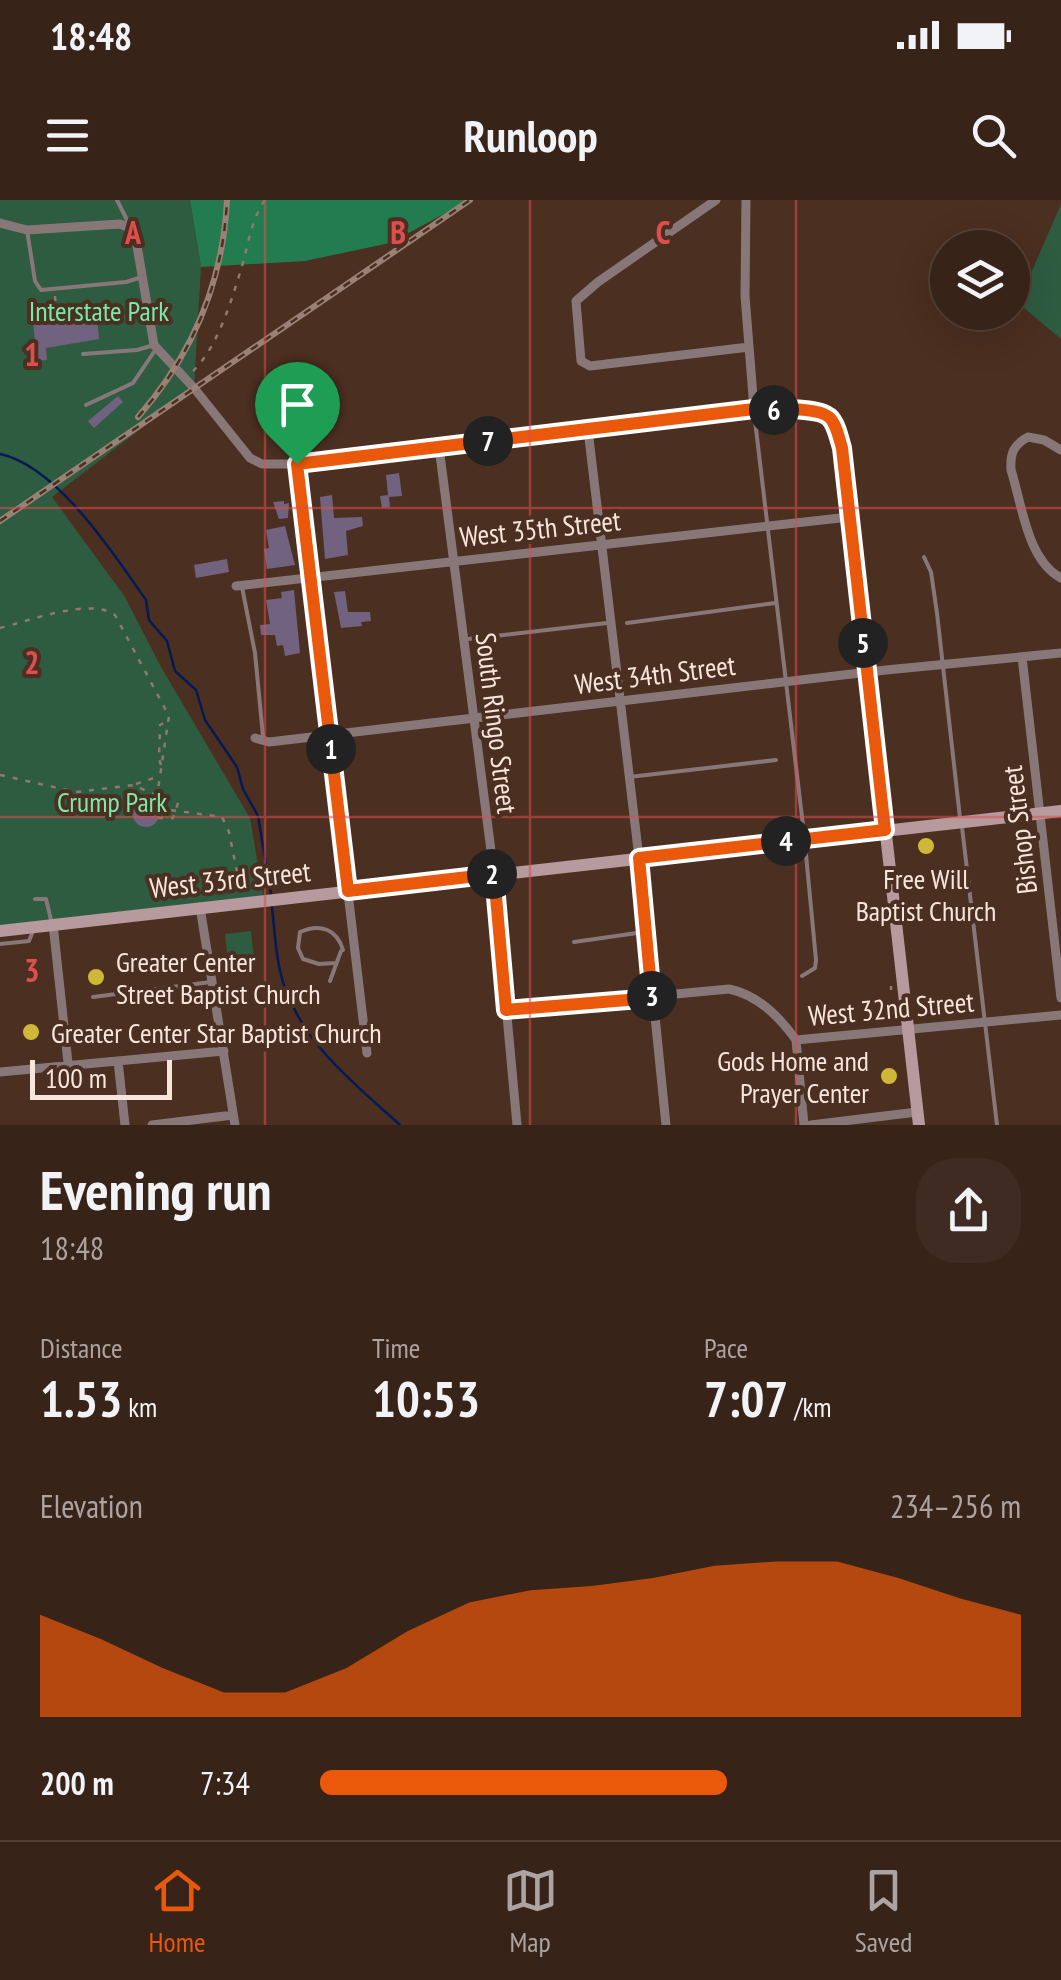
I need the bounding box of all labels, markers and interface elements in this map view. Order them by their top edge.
text: 18:48 [50,11,132,60]
text: Runloop [463,106,598,164]
icon: menu [40,108,95,163]
icon: search [966,108,1021,163]
text: A [124,211,142,253]
text: B [390,211,406,253]
text: C [656,211,671,253]
map controls [930,230,1030,330]
button: layers [930,230,1030,330]
park label: Interstate Park [29,292,169,329]
text: 1 [24,333,40,375]
pin [255,362,340,465]
icon: arrive [270,377,325,432]
pin: 6 [749,385,799,435]
text: 6 [767,391,781,428]
pin: 7 [463,416,513,466]
text: 7 [481,422,495,459]
street label: West 35th Street [458,501,623,555]
pin: 5 [838,618,888,668]
text: 5 [856,624,870,661]
street label: South Ringo Street [468,630,526,816]
text: 2 [24,641,40,683]
street label: West 34th Street [573,646,738,702]
pin: 1 [306,724,356,774]
text: 1 [324,730,338,767]
street label: Bishop Street [993,763,1045,896]
park label: Crump Park [57,783,167,820]
pin: 4 [761,816,811,866]
text: 4 [779,822,793,859]
marker: Free Will Baptist Church [915,835,937,857]
pin: 2 [467,849,517,899]
street label: West 33rd Street [148,852,312,906]
text: 2 [485,855,499,892]
place label: Free Will Baptist Church [856,860,996,929]
place label: Greater Center Street Baptist Church [116,943,321,1012]
text: 3 [24,949,40,991]
marker: Greater Center Street Baptist Church [85,966,107,988]
pin: 3 [627,971,677,1021]
text: 3 [645,977,659,1014]
street label: West 32nd Street [807,982,976,1034]
place label: Greater Center Star Baptist Church [51,1014,382,1051]
marker: Greater Center Star Baptist Church [20,1021,42,1043]
place label: Gods Home and Prayer Center [717,1042,869,1111]
scale bar [30,1055,172,1100]
text: 100 m [45,1059,107,1096]
marker: Gods Home and Prayer Center [878,1065,900,1087]
text: Evening run [40,1154,272,1225]
button: share [916,1158,1021,1263]
text: 18:48 [40,1227,104,1269]
text: Distance [40,1329,123,1366]
text: Time [372,1329,420,1366]
text: Pace [704,1329,748,1366]
text: 1.53 [40,1366,122,1431]
text: 10:53 [372,1366,480,1431]
text: 7:07 [704,1366,788,1431]
text: km [122,1388,157,1425]
text: /km [788,1388,832,1425]
text: Elevation [40,1485,143,1527]
text: 234–256 m [890,1485,1021,1527]
text: 200 m [40,1762,114,1804]
text: 7:34 [200,1762,250,1804]
tab: Home [149,1863,205,1960]
tab: Map [503,1863,558,1960]
tab: Saved [855,1863,912,1960]

